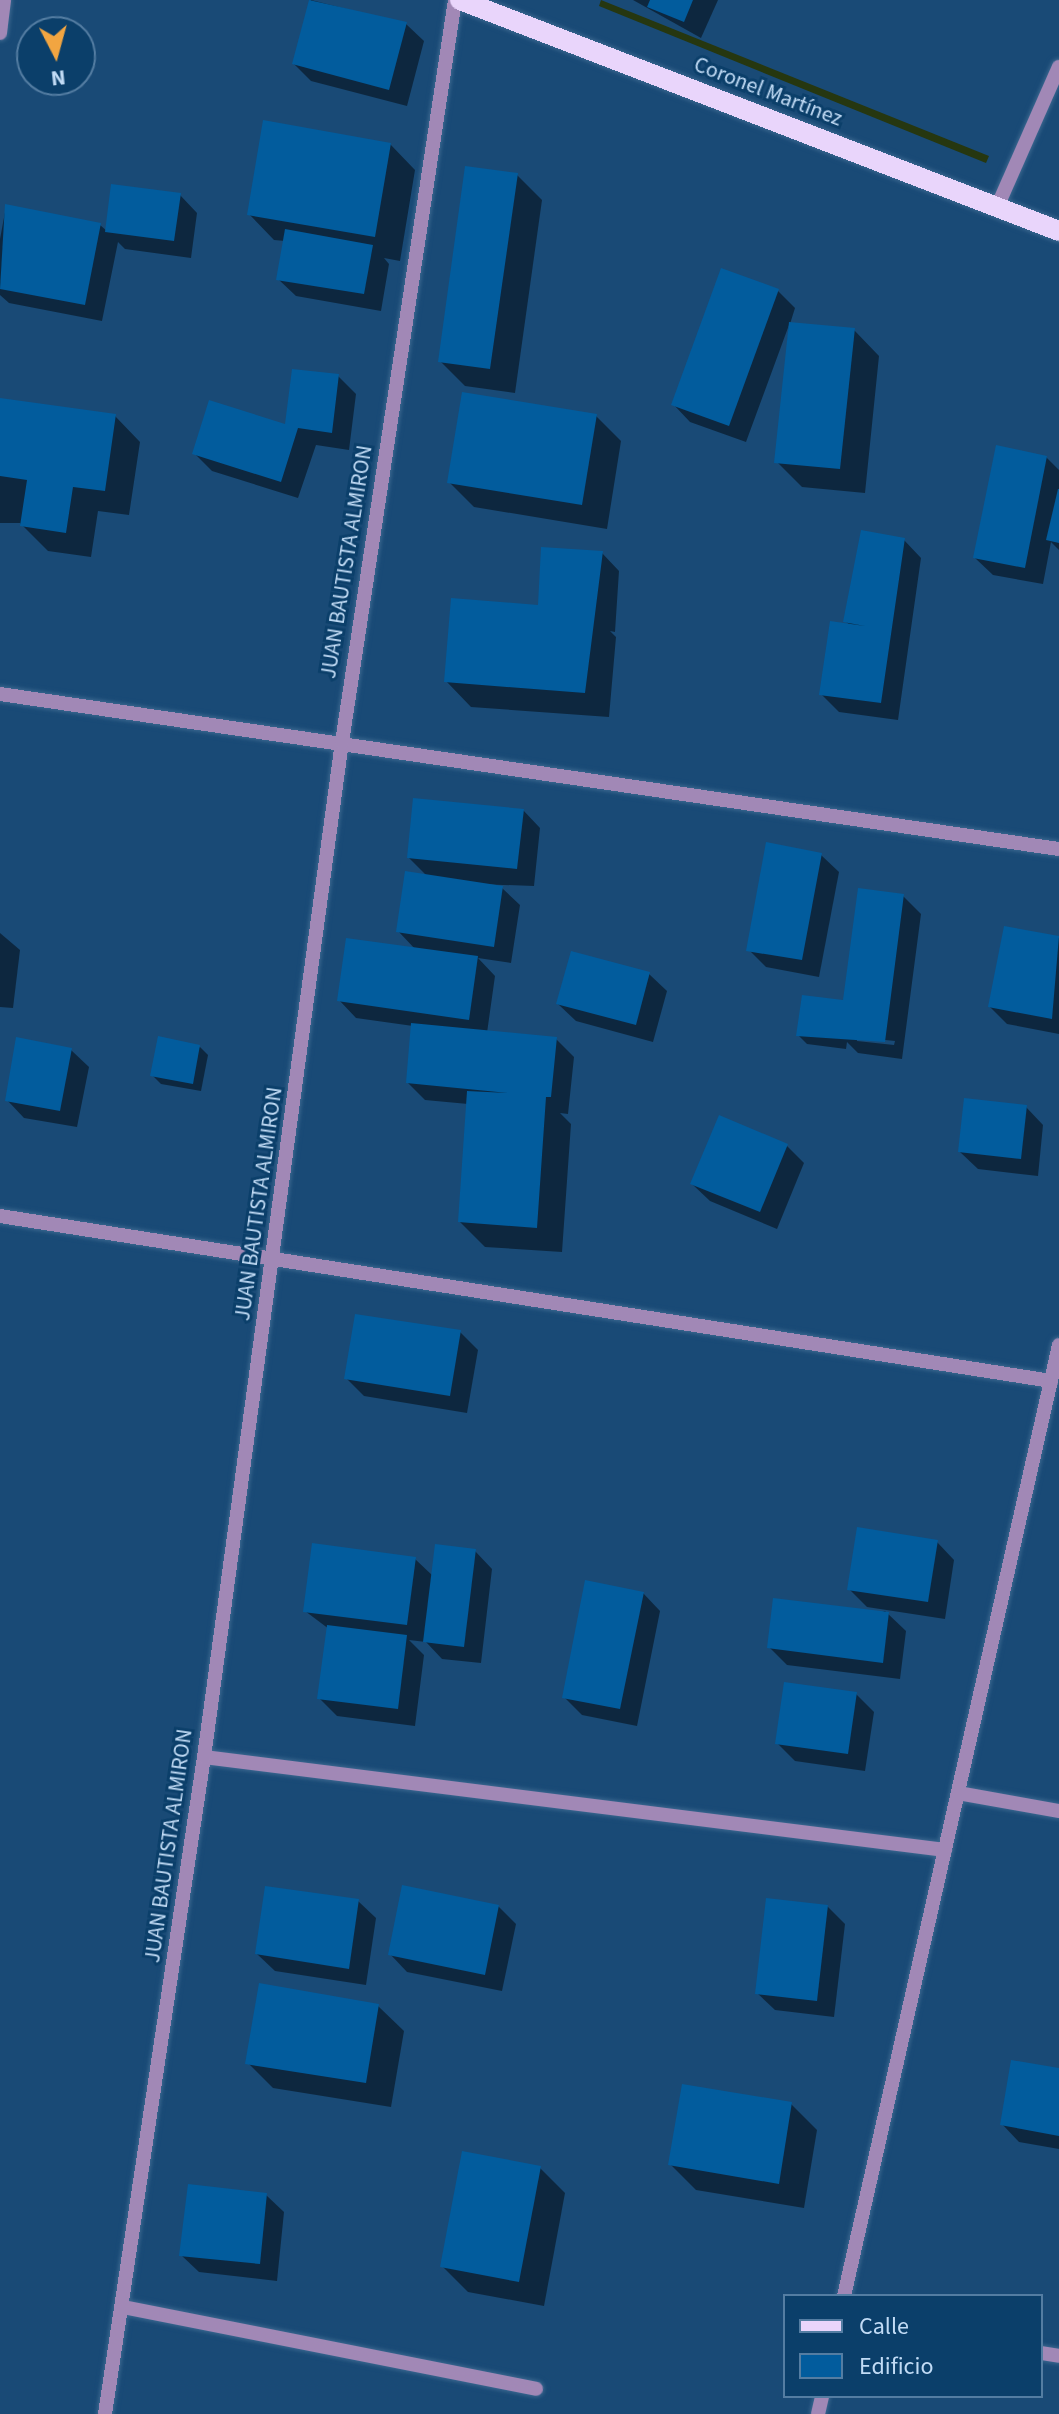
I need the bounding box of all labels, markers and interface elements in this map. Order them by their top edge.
north arrow [16,16,96,96]
street label: Coronel Martínez [690,52,846,132]
text: N [49,61,67,95]
street label: JUAN BAUTISTA ALMIRON [316,444,378,680]
street label: JUAN BAUTISTA ALMIRON [230,1086,288,1322]
street label: JUAN BAUTISTA ALMIRON [140,1728,198,1964]
legend [783,2294,1043,2398]
text: Calle [859,2309,909,2344]
text: Edificio [859,2349,933,2384]

